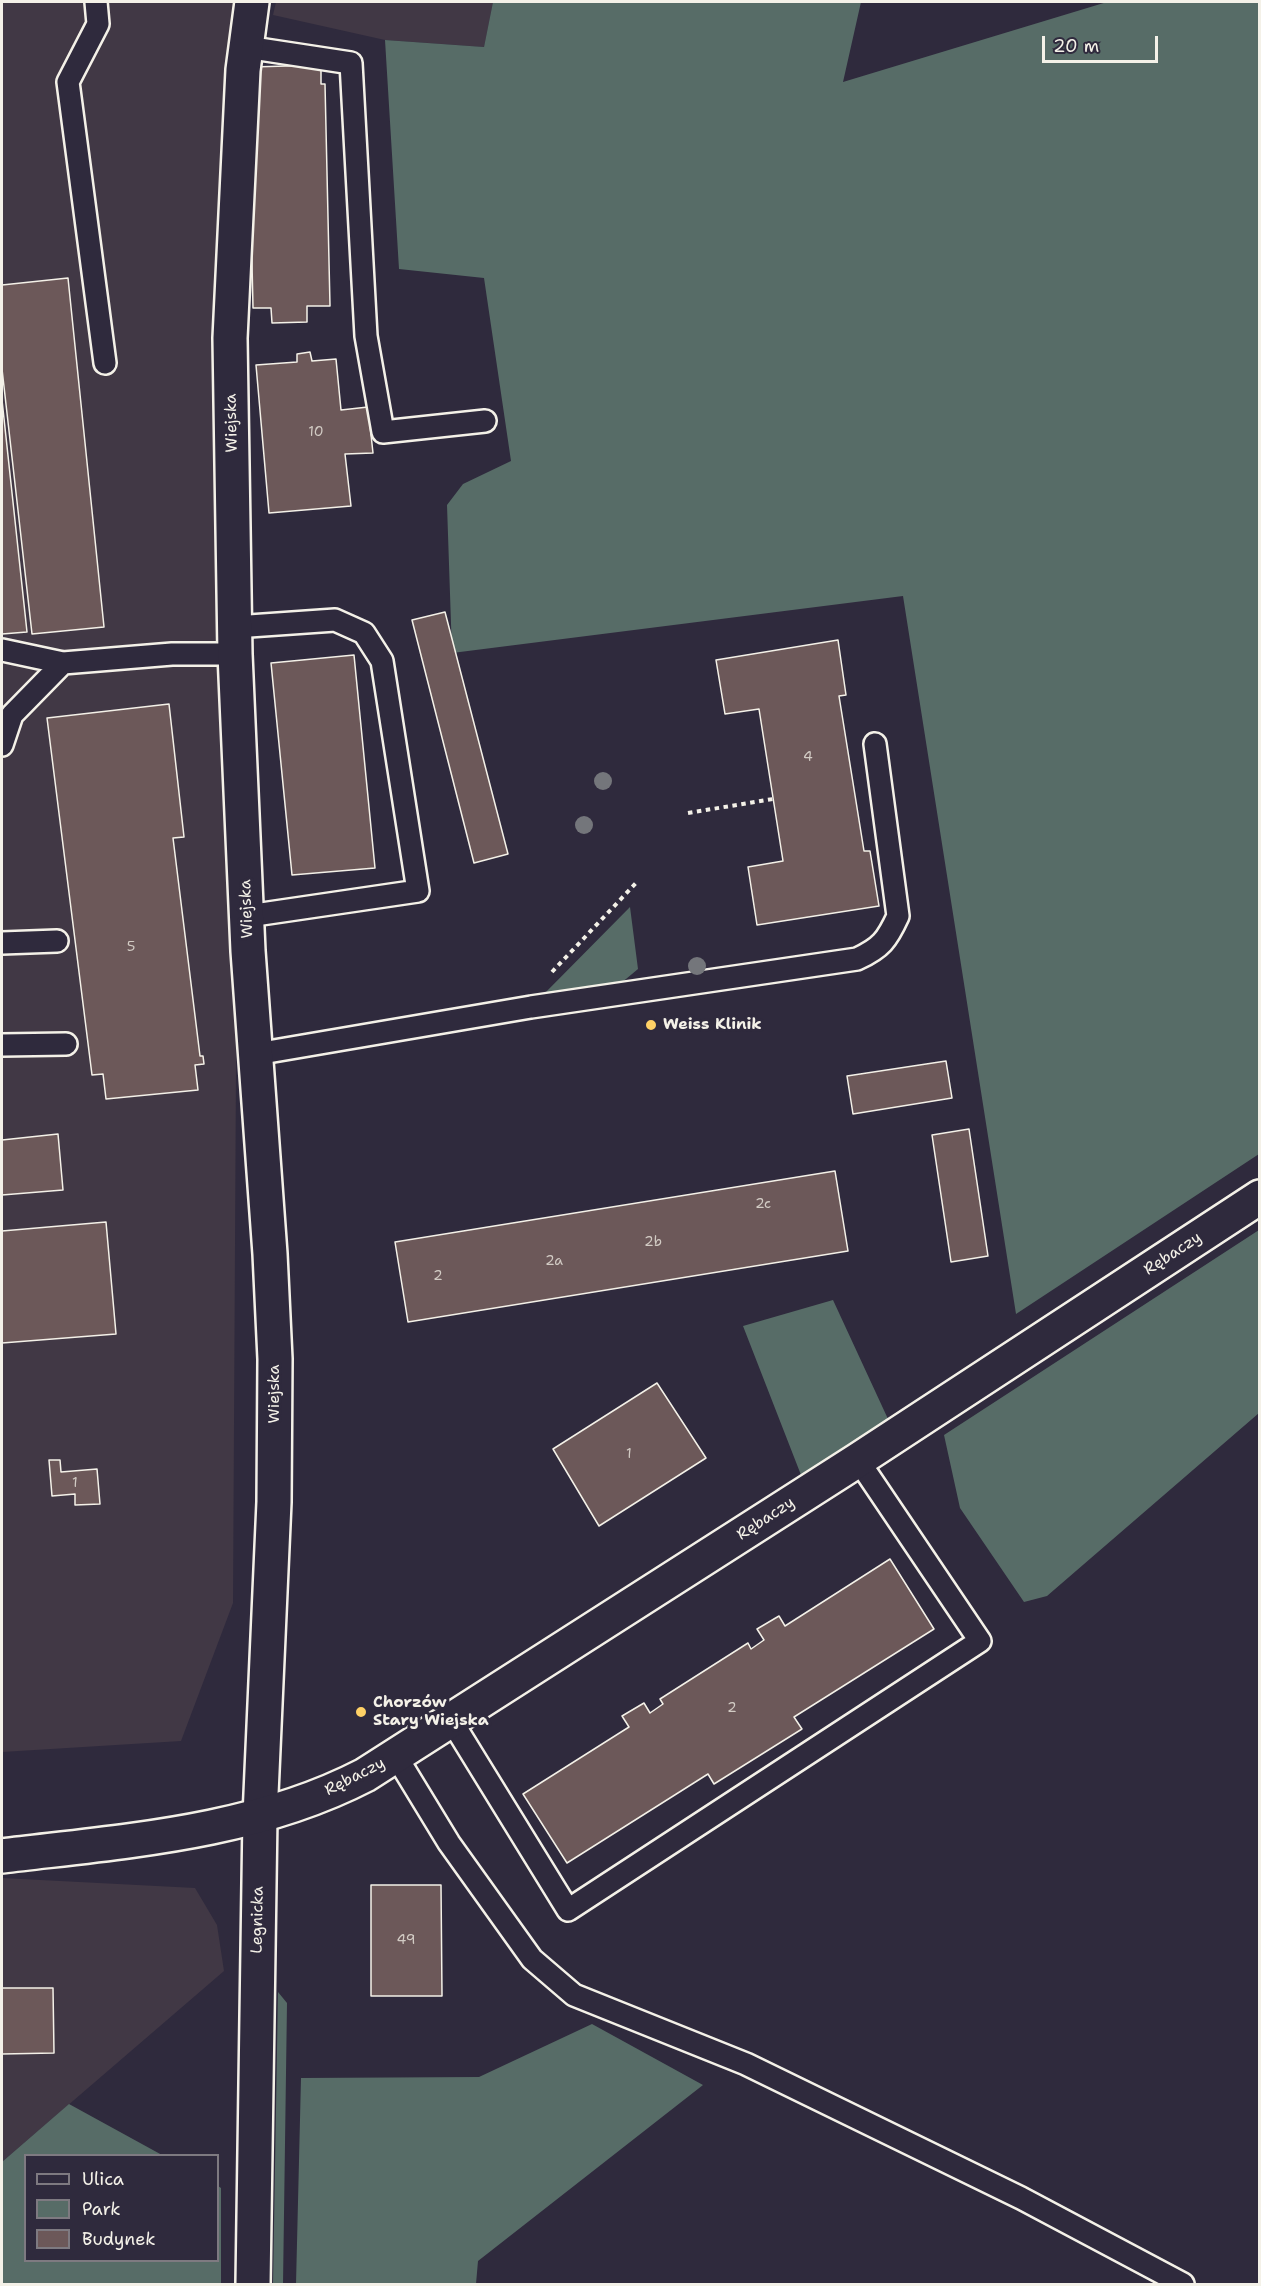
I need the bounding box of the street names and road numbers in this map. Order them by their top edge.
street label: Wiejska [222,393,242,453]
street label: Wiejska [236,879,258,939]
street label: Rębaczy [1141,1228,1205,1280]
street label: Wiejska [265,1365,285,1423]
street label: Rębaczy [734,1493,798,1545]
street label: Rębaczy [322,1754,388,1800]
street label: Legnicka [248,1886,268,1954]

